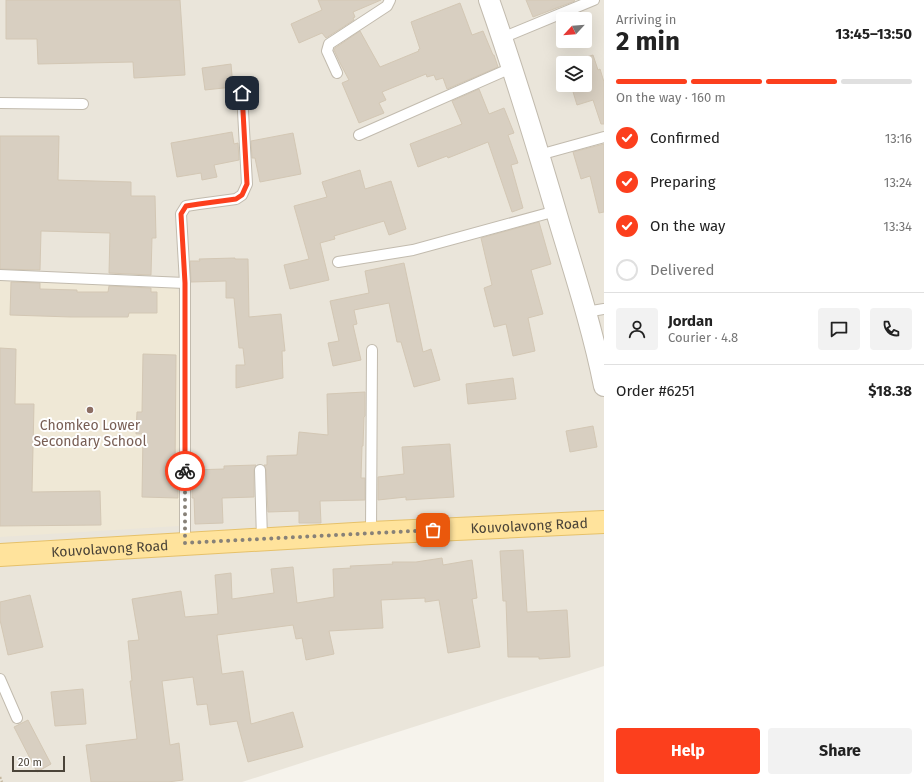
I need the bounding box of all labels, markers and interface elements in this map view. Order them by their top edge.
north arrow [556,12,592,48]
map controls [556,12,592,92]
text: Arriving in [616,12,676,27]
text: 13:45–13:50 [835,25,912,43]
text: 2 min [616,26,680,57]
button: layers [556,56,592,92]
pin [225,76,259,110]
icon: home [231,82,253,104]
text: On the way · 160 m [616,90,726,105]
icon: check [616,127,638,149]
text: Confirmed [650,129,720,147]
text: 13:16 [885,131,912,146]
icon: check [616,171,638,193]
text: Preparing [650,173,715,191]
text: 13:24 [884,175,912,190]
icon: check [616,215,638,237]
text: On the way [650,217,725,235]
text: 13:34 [883,219,912,234]
text: Delivered [650,261,714,279]
button: person [616,308,658,350]
button: chat [818,308,860,350]
button: phone [870,308,912,350]
text: Jordan [668,312,713,330]
text: Courier · 4.8 [668,330,738,345]
text: Order #6251 [616,382,695,400]
text: $18.38 [868,382,912,400]
marker: Chomkeo Lower Secondary School [85,405,95,415]
place label: Chomkeo Lower Secondary School [33,417,147,450]
courier [165,451,205,491]
icon: bike [174,460,196,482]
pin [416,513,450,547]
street label: Kouvolavong Road [470,515,588,537]
icon: bag [422,519,444,541]
street label: Kouvolavong Road [51,537,169,561]
button: Help [616,728,760,774]
button: Share [768,728,912,774]
scale bar [12,754,65,773]
text: 20 m [18,756,42,769]

